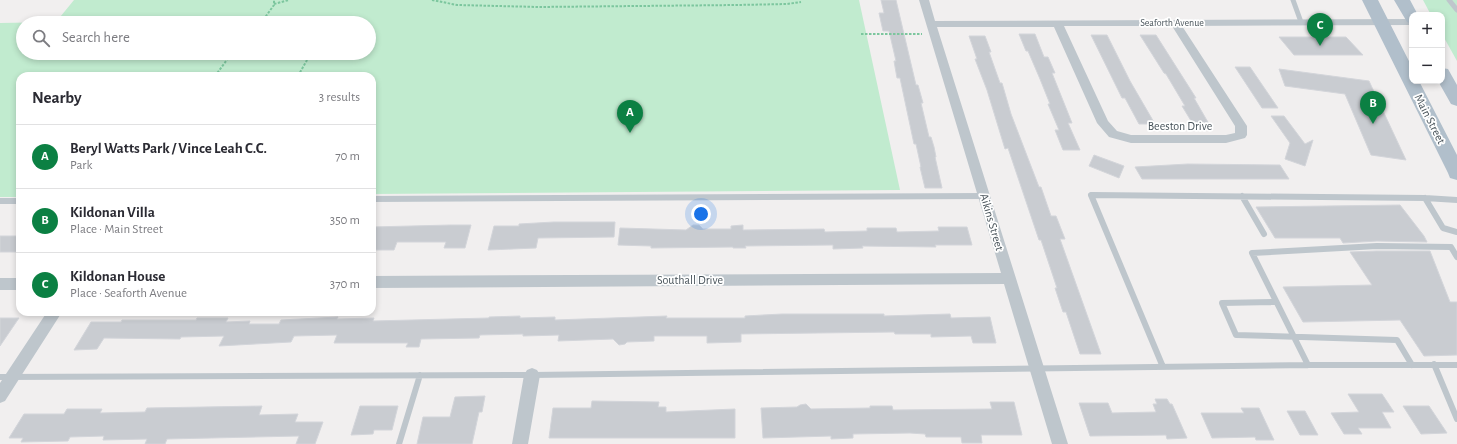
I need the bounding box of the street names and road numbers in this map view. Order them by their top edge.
street label: Seaforth Avenue [1140,18,1204,28]
street label: Main Street [1412,92,1448,146]
street label: Beeston Drive [1148,120,1212,132]
street label: Aikins Street [978,192,1006,252]
street label: Southall Drive [657,274,723,286]

